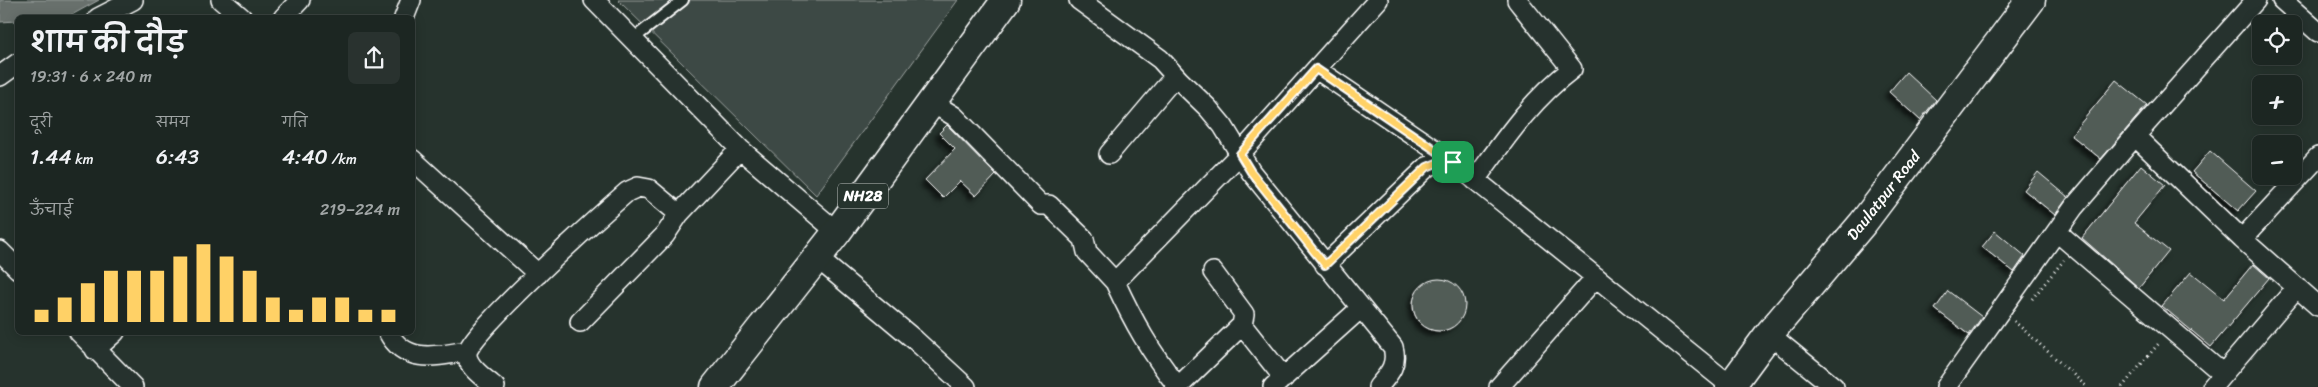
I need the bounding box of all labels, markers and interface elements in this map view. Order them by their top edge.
map controls [2252,15,2302,185]
button: locate [2252,15,2302,65]
text: शाम की दौड़ [30,18,186,67]
button: share [348,32,400,84]
text: 19:31 · 6 × 240 m [30,62,152,91]
button: + [2252,75,2302,125]
text: दूरी [30,110,52,135]
text: समय [156,110,189,135]
text: गति [282,110,307,135]
button: − [2252,135,2302,185]
text: 1.44 [30,138,72,176]
text: 6:43 [156,138,199,176]
text: 4:40 [282,138,328,176]
pin [1432,141,1474,183]
street label: Daulatpur Road [1839,143,1929,247]
text: km [72,147,93,172]
text: /km [328,147,357,172]
icon: arrive [1439,148,1467,176]
road number: NH28 [838,184,888,208]
text: ऊँचाई [30,195,73,224]
text: 219–224 m [320,195,400,224]

